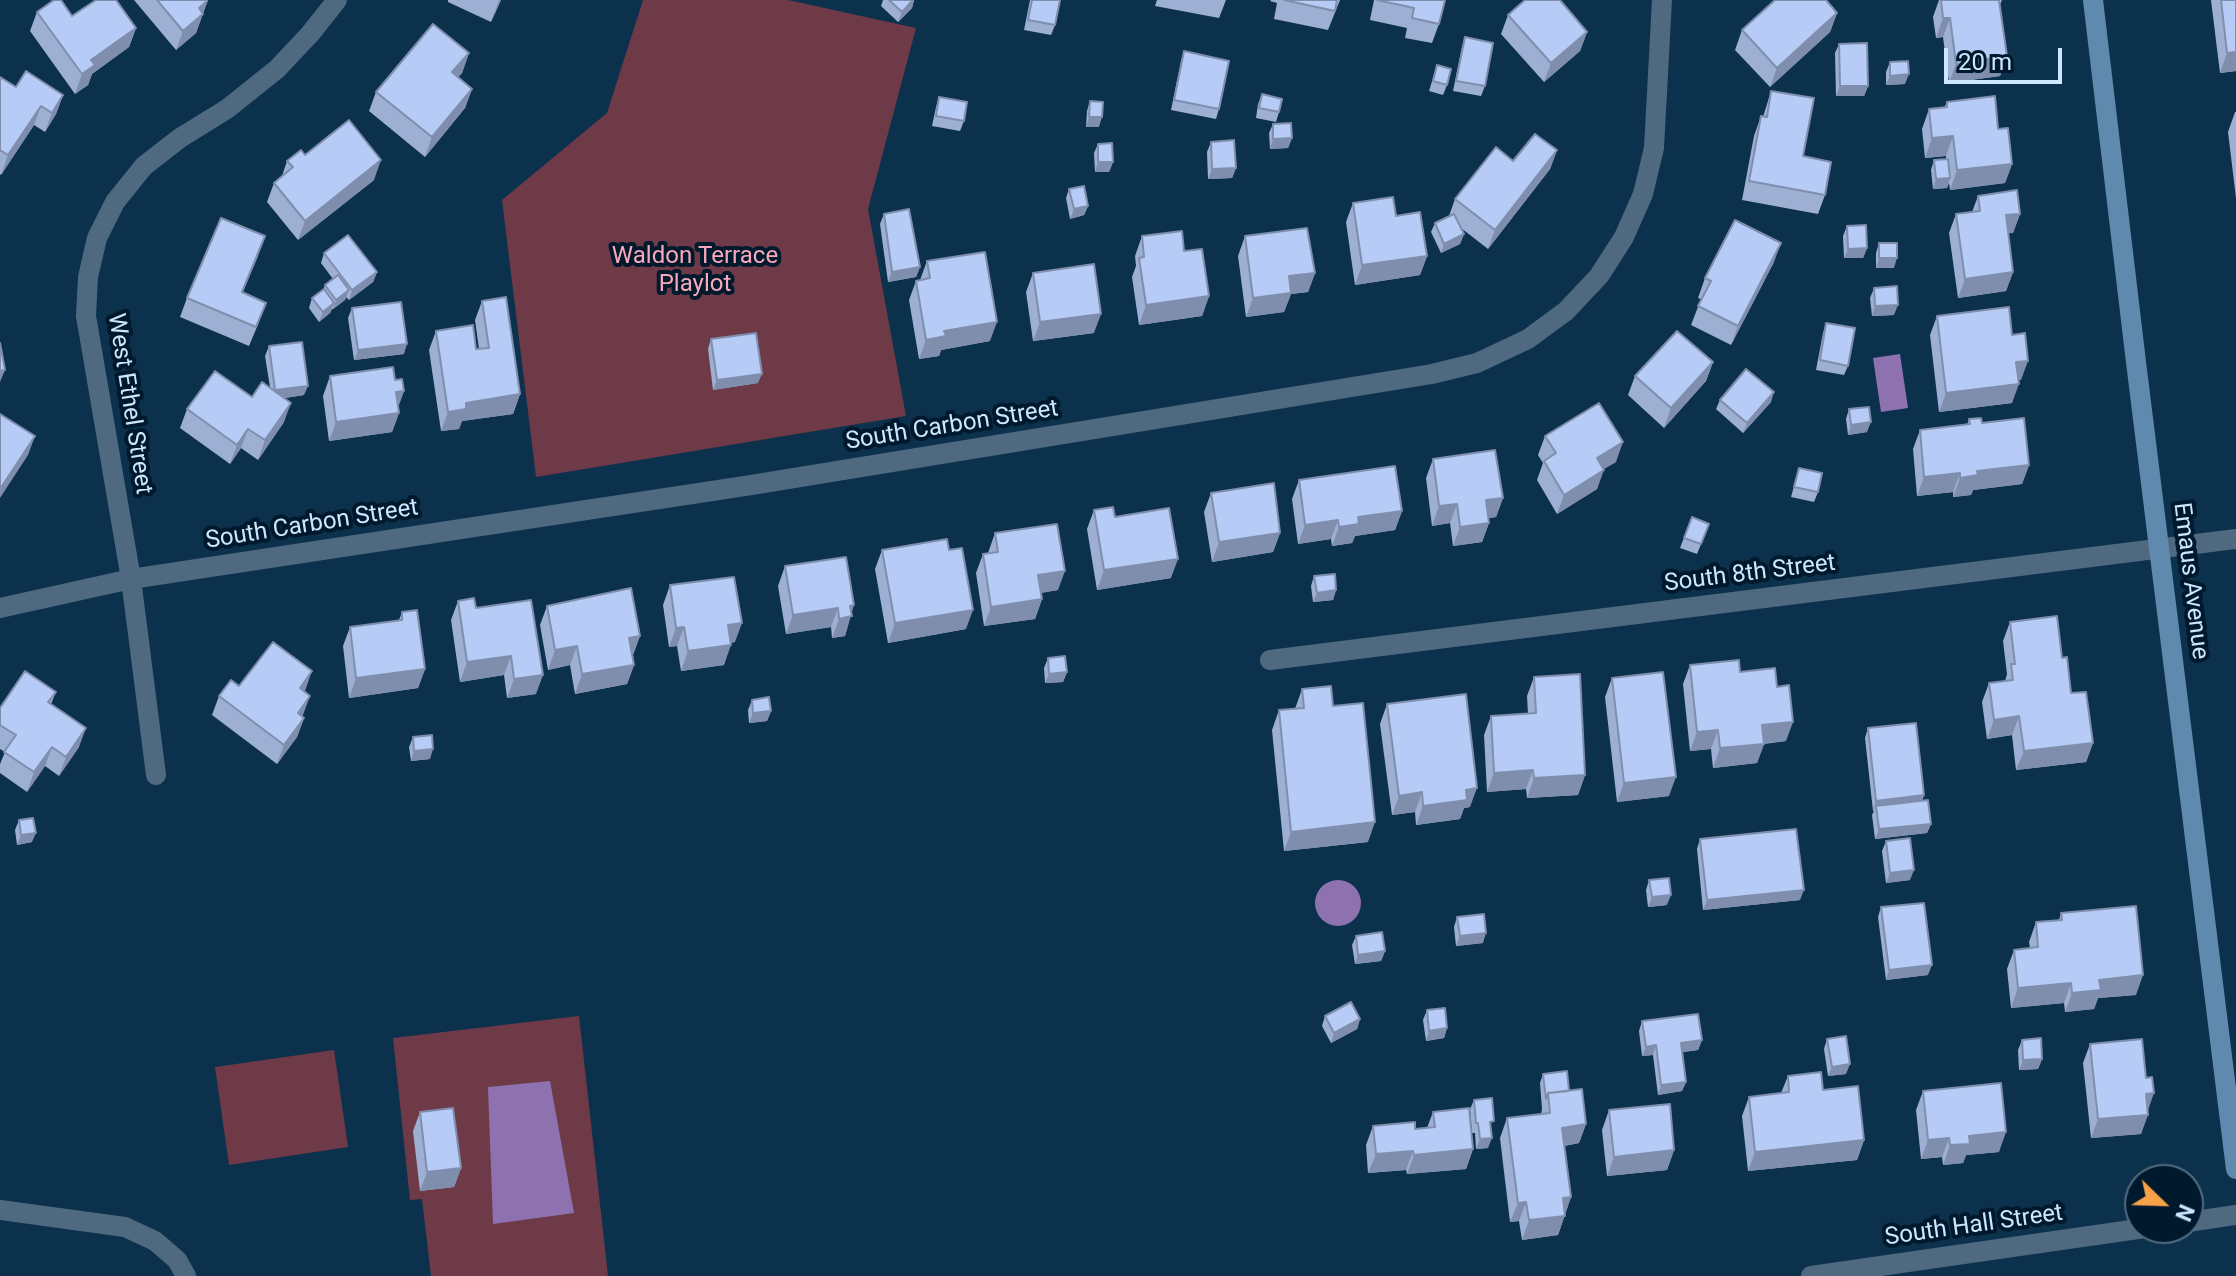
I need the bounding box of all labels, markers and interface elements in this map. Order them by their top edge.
scale bar [1948,32,2066,82]
text: 20 m [1958,48,2012,76]
park label: Waldon Terrace Playlot [612,243,778,299]
street label: West Ethel Street [101,312,157,496]
street label: South Carbon Street [844,395,1060,457]
street label: South Carbon Street [204,494,420,556]
street label: Emaus Avenue [2166,501,2214,661]
street label: South 8th Street [1663,549,1837,599]
north arrow [2124,1164,2204,1244]
street label: South Hall Street [1883,1199,2065,1253]
text: N [2170,1201,2199,1225]

